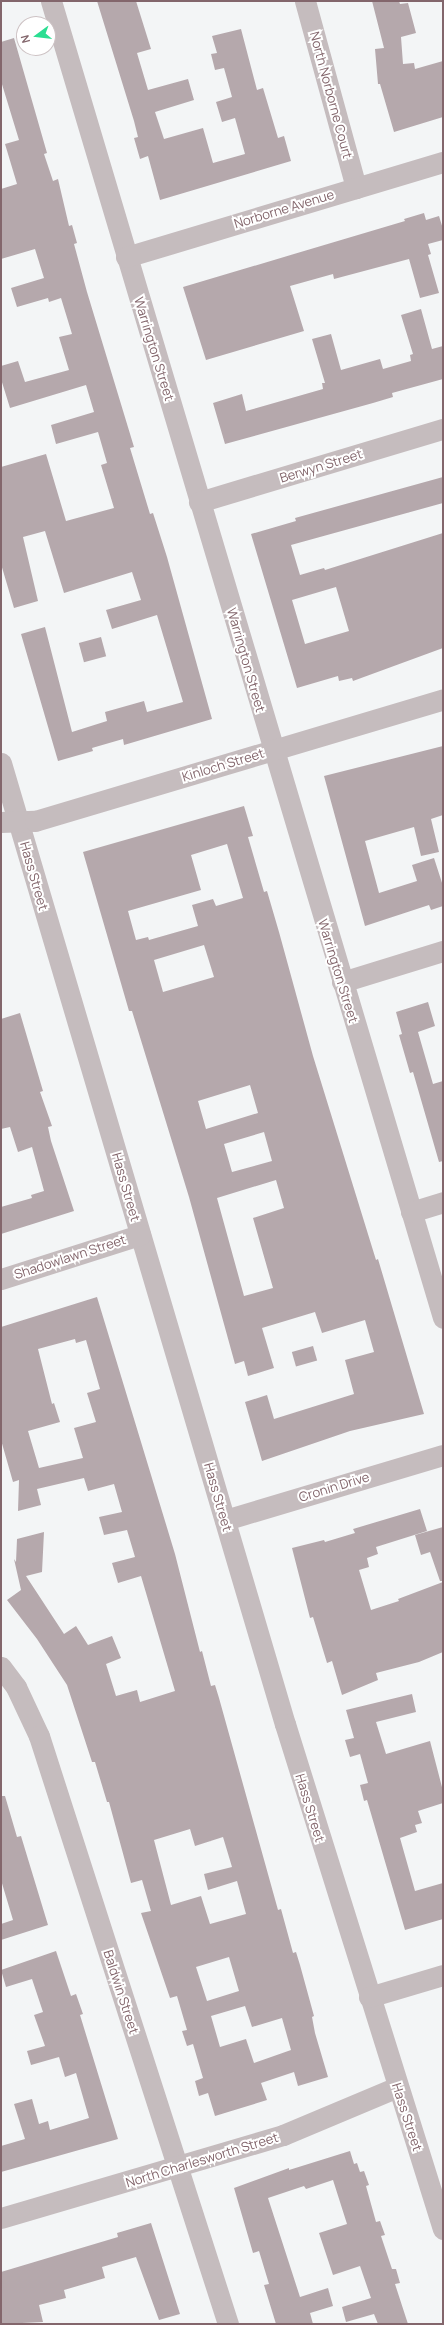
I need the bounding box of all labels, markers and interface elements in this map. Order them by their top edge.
north arrow [16,16,56,56]
street label: North Norborne Court [307,30,355,160]
text: N [17,33,33,45]
street label: Norborne Avenue [232,186,336,232]
street label: Warrington Street [131,295,177,403]
street label: Berwyn Street [278,446,364,486]
street label: Warrington Street [224,606,268,714]
street label: Kinloch Street [180,745,266,785]
street label: Hass Street [17,840,51,912]
street label: Warrington Street [315,917,361,1025]
street label: Hass Street [109,1151,143,1223]
street label: Shadowlawn Street [12,1232,128,1282]
street label: Hass Street [201,1461,235,1533]
street label: Cronin Drive [297,1469,371,1505]
street label: Hass Street [292,1772,328,1844]
street label: Baldwin Street [100,1948,142,2036]
street label: Hass Street [389,2081,425,2153]
street label: North Charlesworth Street [124,2129,280,2191]

